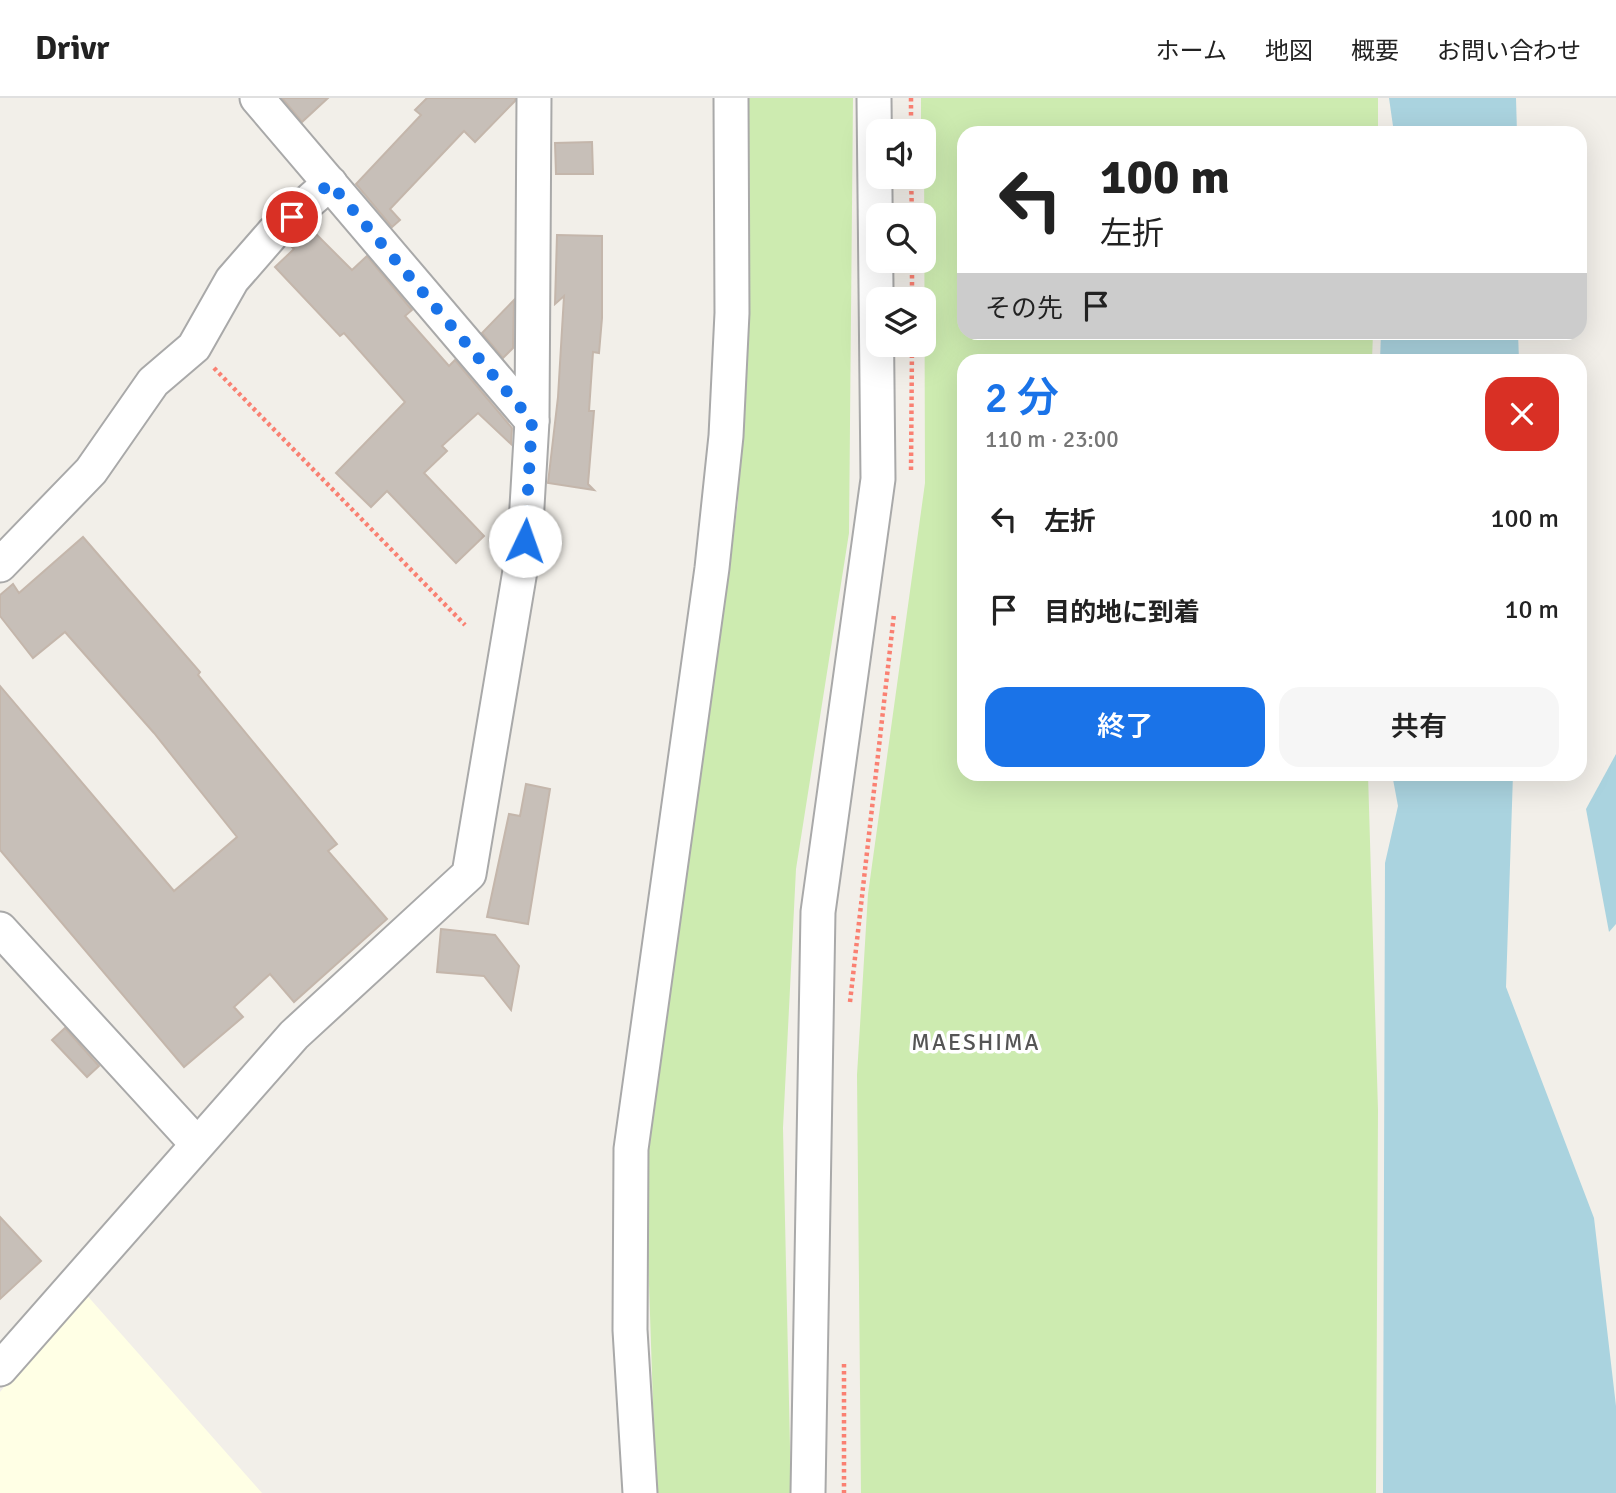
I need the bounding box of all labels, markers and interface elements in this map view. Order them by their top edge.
text: Drivr [35,28,109,69]
text: ホーム [1156,36,1227,66]
text: 地図 [1265,36,1313,66]
text: 概要 [1351,36,1399,66]
text: お問い合わせ [1437,36,1581,66]
map controls [866,119,936,357]
button: sound [866,119,936,189]
text: 100 m [1100,147,1230,207]
icon: left [985,154,1076,245]
pin [262,187,322,247]
icon: arrive [273,198,311,236]
button: search [866,203,936,273]
text: 左折 [1100,214,1164,253]
button: layers [866,287,936,357]
icon: arrive [1077,287,1115,325]
text: その先 [985,293,1063,325]
text: 2 分 [985,373,1059,424]
button: close [1485,377,1559,451]
text: 110 m · 23:00 [985,425,1119,454]
icon: left [985,500,1023,538]
text: 100 m [1490,503,1559,535]
position arrow [488,504,562,578]
text: 左折 [1044,506,1096,538]
icon: arrive [985,591,1023,629]
text: 10 m [1504,594,1559,626]
text: 目的地に到着 [1044,597,1200,629]
button: 終了 [985,687,1265,767]
button: 共有 [1279,687,1559,767]
district label: MAESHIMA [911,1028,1041,1057]

